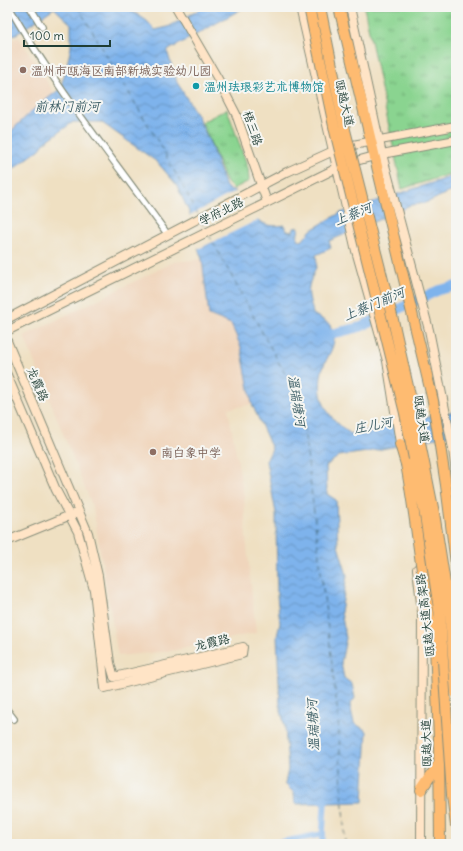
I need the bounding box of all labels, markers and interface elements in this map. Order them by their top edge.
scale bar [24,22,110,48]
text: 100 m [30,28,64,43]
place label: 温州市瓯海区南部新城实验幼儿园 [31,63,211,78]
marker: 温州市瓯海区南部新城实验幼儿园 [18,65,28,75]
street label: 瓯越大道 [332,78,358,128]
place label: 温州珐琅彩艺术博物馆 [204,79,324,94]
marker: 温州珐琅彩艺术博物馆 [191,81,201,91]
water label: 前林门前河 [34,98,101,115]
street label: 梧三路 [240,109,266,147]
street label: 学府北路 [196,194,246,228]
water label: 上蔡河 [332,198,376,229]
water label: 上蔡门前河 [341,283,409,325]
street label: 龙霞路 [24,364,52,404]
water label: 温瑞塘河 [285,374,310,430]
street label: 瓯越大道 [411,394,433,444]
water label: 庄儿河 [352,413,396,437]
place label: 南白象中学 [161,445,221,460]
marker: 南白象中学 [148,447,158,457]
street label: 瓯越大道高架路 [412,572,438,658]
street label: 龙霞路 [193,631,231,653]
water label: 温瑞塘河 [303,697,323,751]
street label: 瓯越大道 [418,719,434,767]

